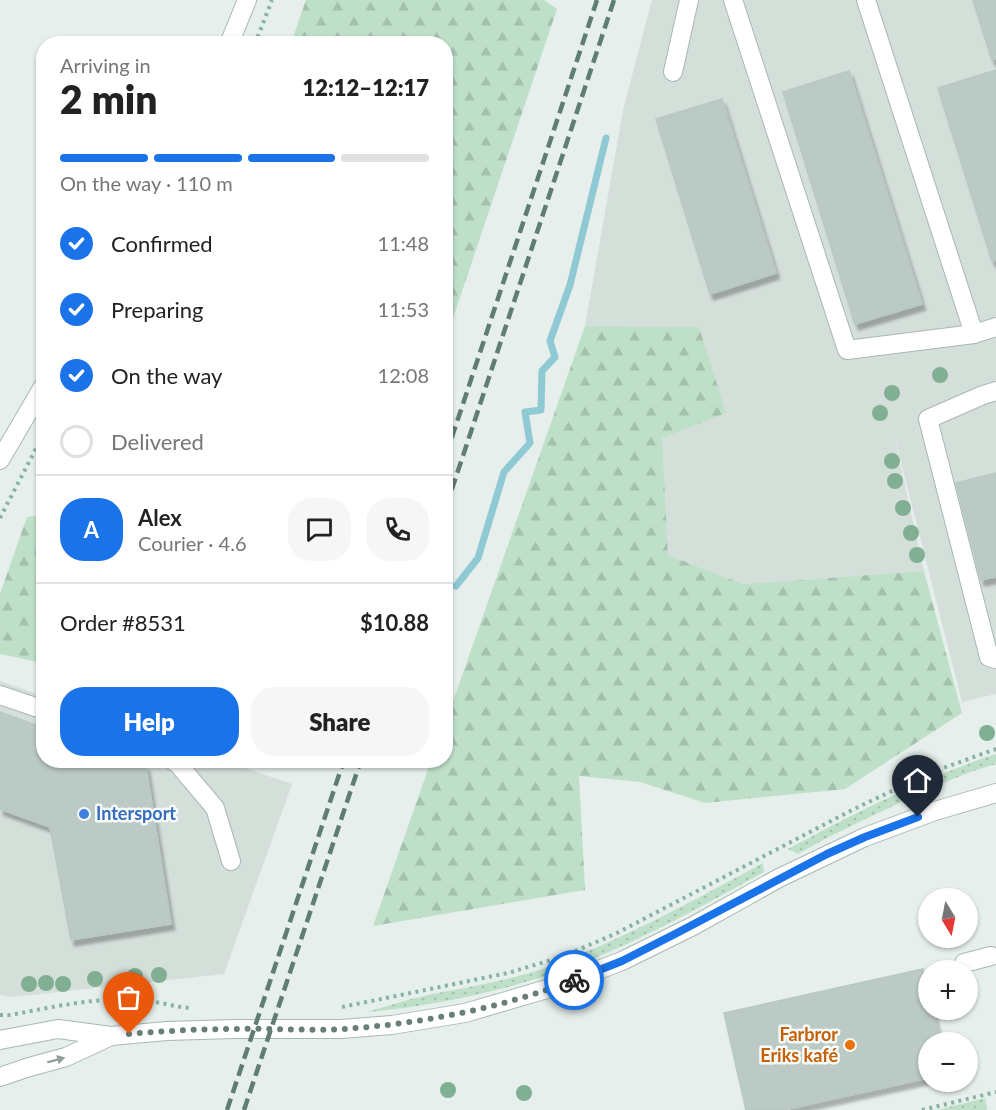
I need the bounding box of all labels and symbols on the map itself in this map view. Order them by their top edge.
pin [892,755,943,817]
place label: Intersport [96,802,176,824]
marker: Intersport [77,807,91,821]
north arrow [918,888,978,948]
courier [544,950,604,1010]
pin [103,972,154,1034]
place label: Farbror Eriks kafé [760,1023,838,1066]
marker: Farbror Eriks kafé [843,1038,857,1052]
one-way arrow [47,1055,65,1064]

